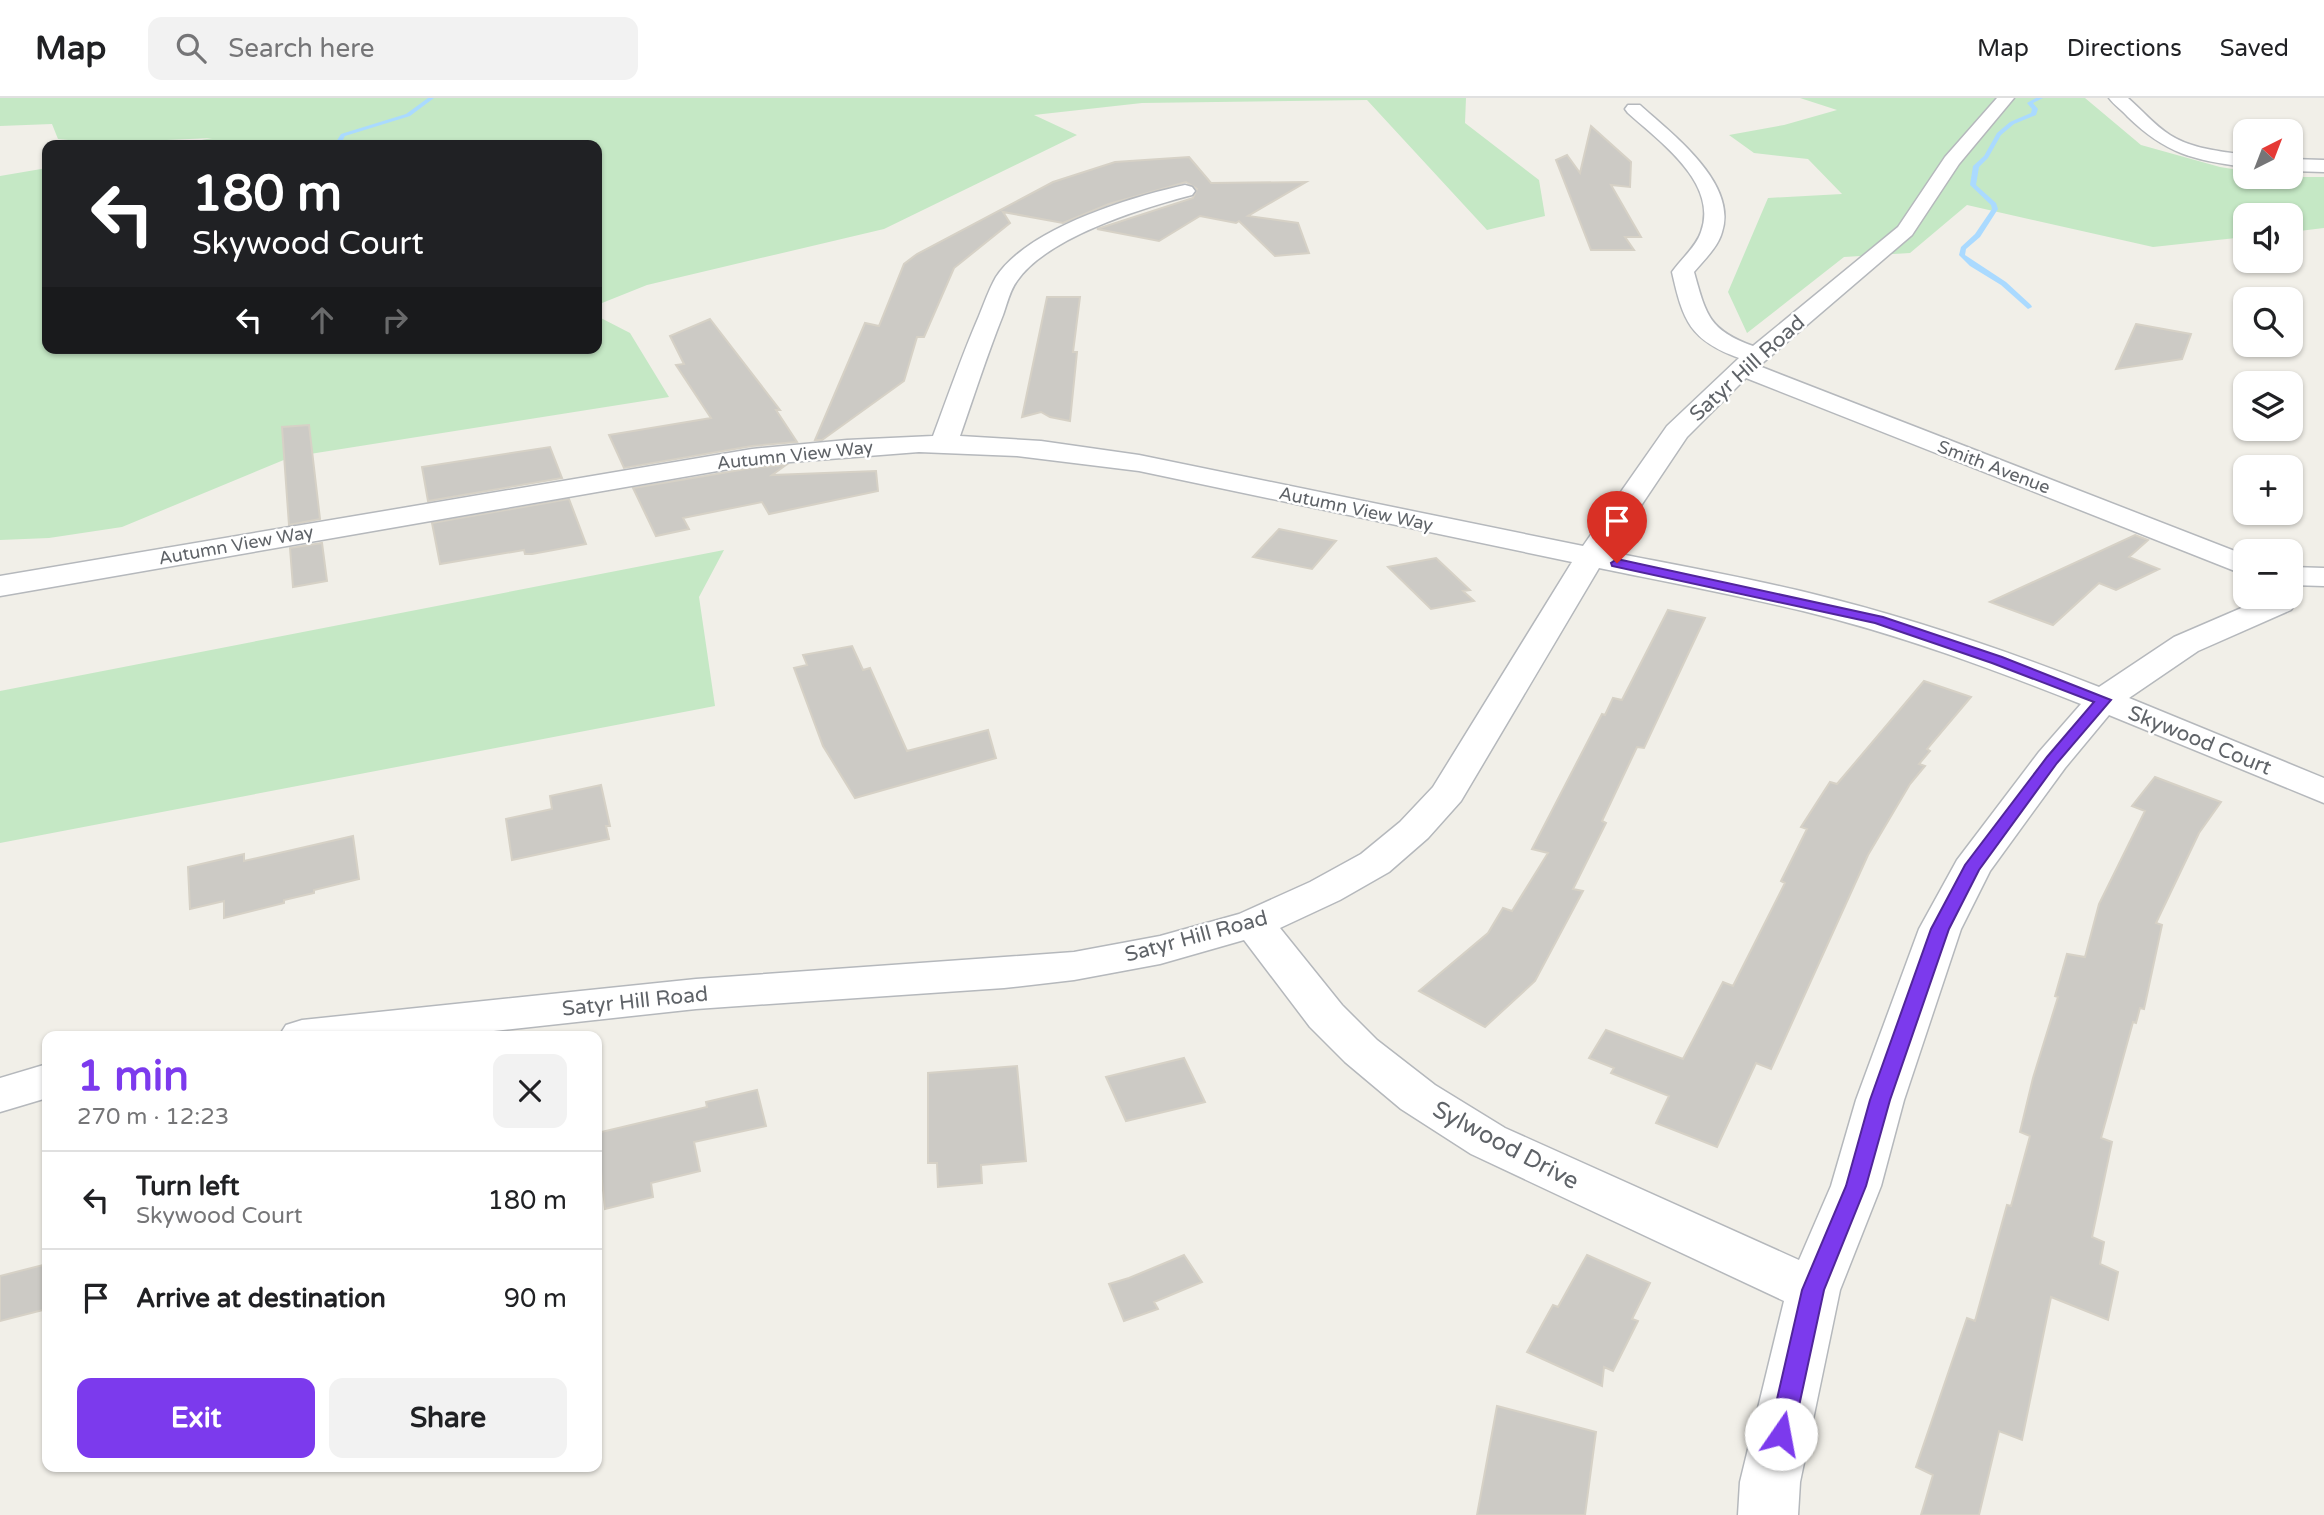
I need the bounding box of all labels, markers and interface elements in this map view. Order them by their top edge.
search box [148,17,638,80]
text: Map [35,29,106,68]
icon: search [172,29,210,67]
text: Search here [228,33,374,64]
text: Map [1977,34,2029,63]
text: Directions [2067,34,2182,63]
text: Saved [2220,34,2289,63]
north arrow [2233,119,2303,189]
map controls [2233,119,2303,609]
text: 180 m [192,165,342,224]
icon: left [77,168,168,259]
button: sound [2233,203,2303,273]
text: Skywood Court [192,225,424,263]
button: search [2233,287,2303,357]
icon: left [230,301,268,339]
icon: ahead [303,301,341,339]
icon: right [376,301,414,339]
street label: Satyr Hill Road [1684,310,1810,427]
button: layers [2233,371,2303,441]
street label: Smith Avenue [1935,435,2053,499]
street label: Autumn View Way [716,436,875,474]
button: + [2233,455,2303,525]
street label: Autumn View Way [1277,482,1435,536]
pin [1587,491,1647,563]
icon: arrive [1598,502,1636,540]
street label: Autumn View Way [157,520,316,569]
button: − [2233,539,2303,609]
street label: Skywood Court [2125,700,2275,781]
street label: Satyr Hill Road [1122,905,1270,968]
street label: Satyr Hill Road [561,981,709,1022]
text: 1 min [77,1051,189,1102]
button: close [493,1054,567,1128]
street label: Sylwood Drive [1428,1095,1584,1196]
text: 270 m · 12:23 [77,1103,229,1131]
text: Turn left [136,1171,239,1202]
icon: left [77,1181,115,1219]
text: 180 m [487,1185,567,1216]
text: Skywood Court [136,1202,303,1230]
icon: arrive [77,1279,115,1317]
text: Arrive at destination [136,1283,386,1314]
text: 90 m [504,1283,567,1314]
button: Exit [77,1378,315,1458]
button: Share [329,1378,567,1458]
position arrow [1744,1397,1818,1471]

